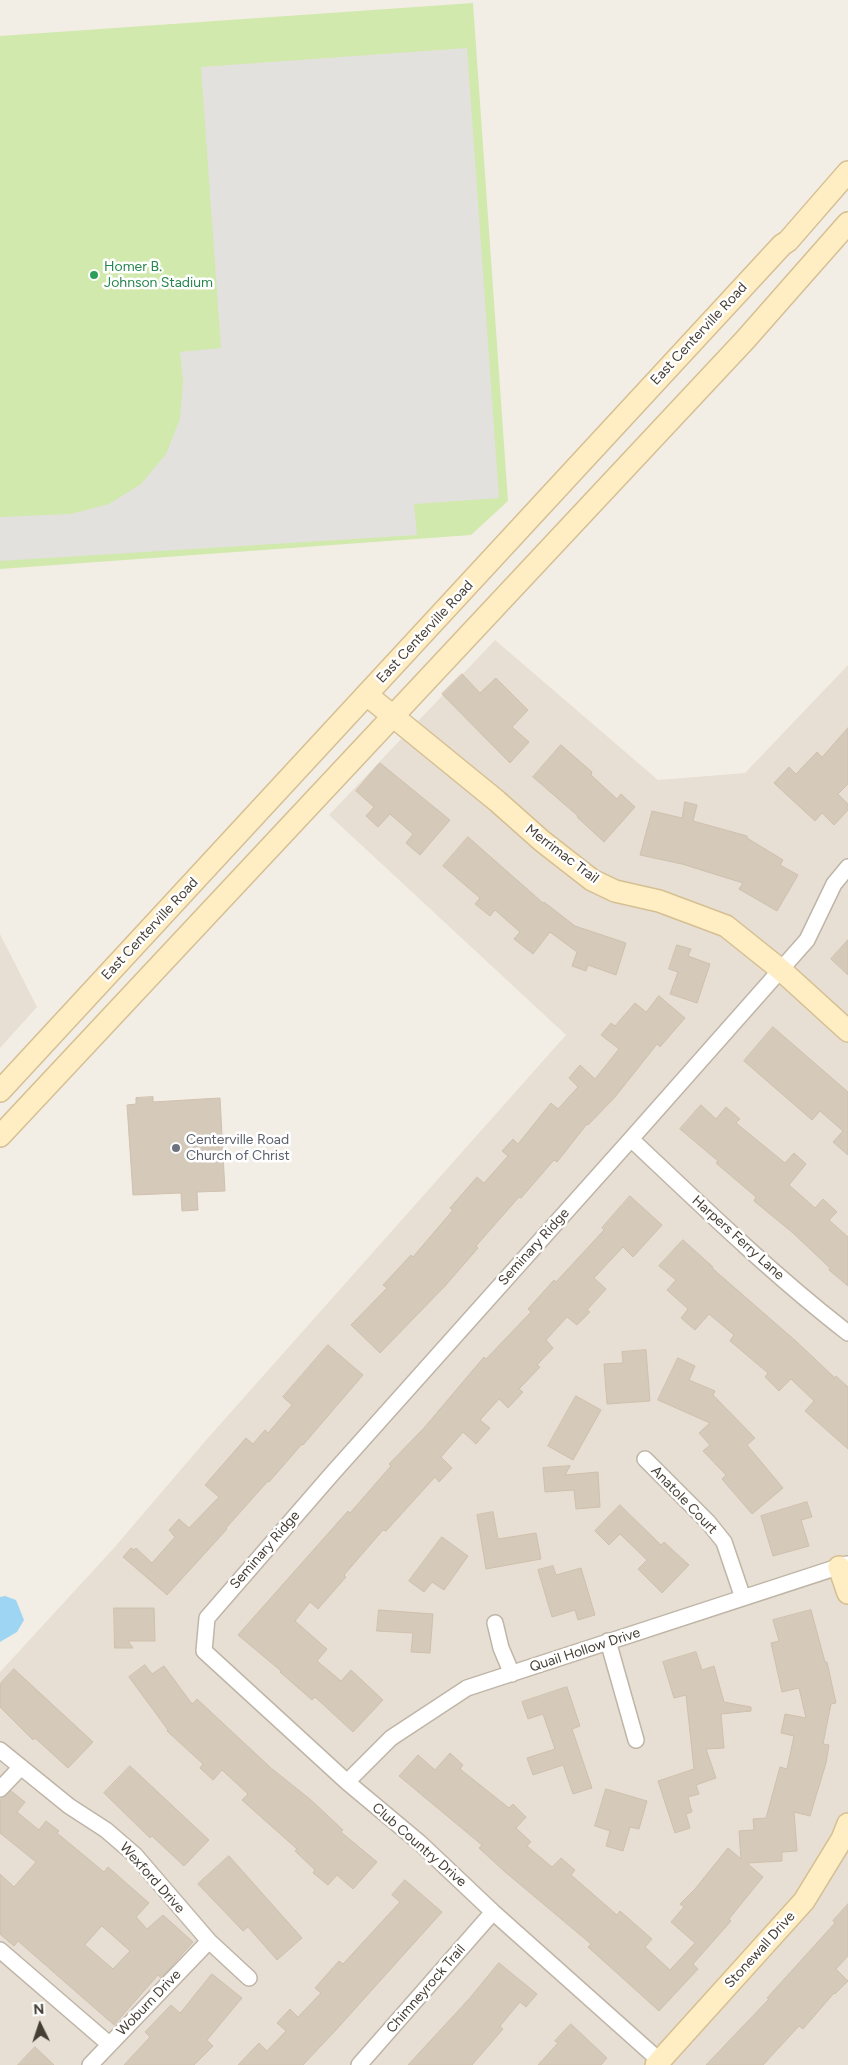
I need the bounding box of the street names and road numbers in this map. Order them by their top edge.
street label: East Centerville Road [647,279,751,389]
street label: East Centerville Road [373,577,477,687]
street label: Merrimac Trail [522,821,602,887]
street label: East Centerville Road [98,874,202,984]
street label: Harpers Ferry Lane [688,1192,788,1284]
street label: Seminary Ridge [495,1205,573,1289]
street label: Anatole Court [647,1462,721,1538]
street label: Seminary Ridge [227,1508,303,1592]
street label: Quail Hollow Drive [528,1624,642,1676]
street label: Club Country Drive [368,1799,470,1891]
street label: Wexford Drive [116,1839,188,1917]
street label: Stonewall Drive [721,1908,799,1992]
street label: Chimneyrock Trail [383,1941,469,2037]
street label: Woburn Drive [113,1966,185,2040]

